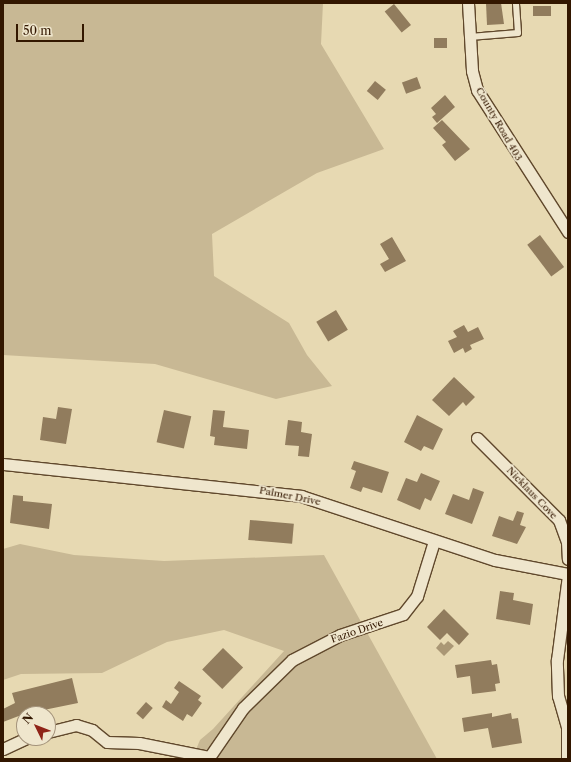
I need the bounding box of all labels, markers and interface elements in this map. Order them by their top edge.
scale bar [18,16,86,42]
text: 50 m [23,23,52,38]
street label: County Road 403 [473,85,525,163]
street label: Nicklaus Cove [504,464,560,522]
street label: Palmer Drive [258,484,322,508]
street label: Fazio Drive [329,616,385,646]
north arrow [16,706,56,746]
text: N [20,710,36,727]

